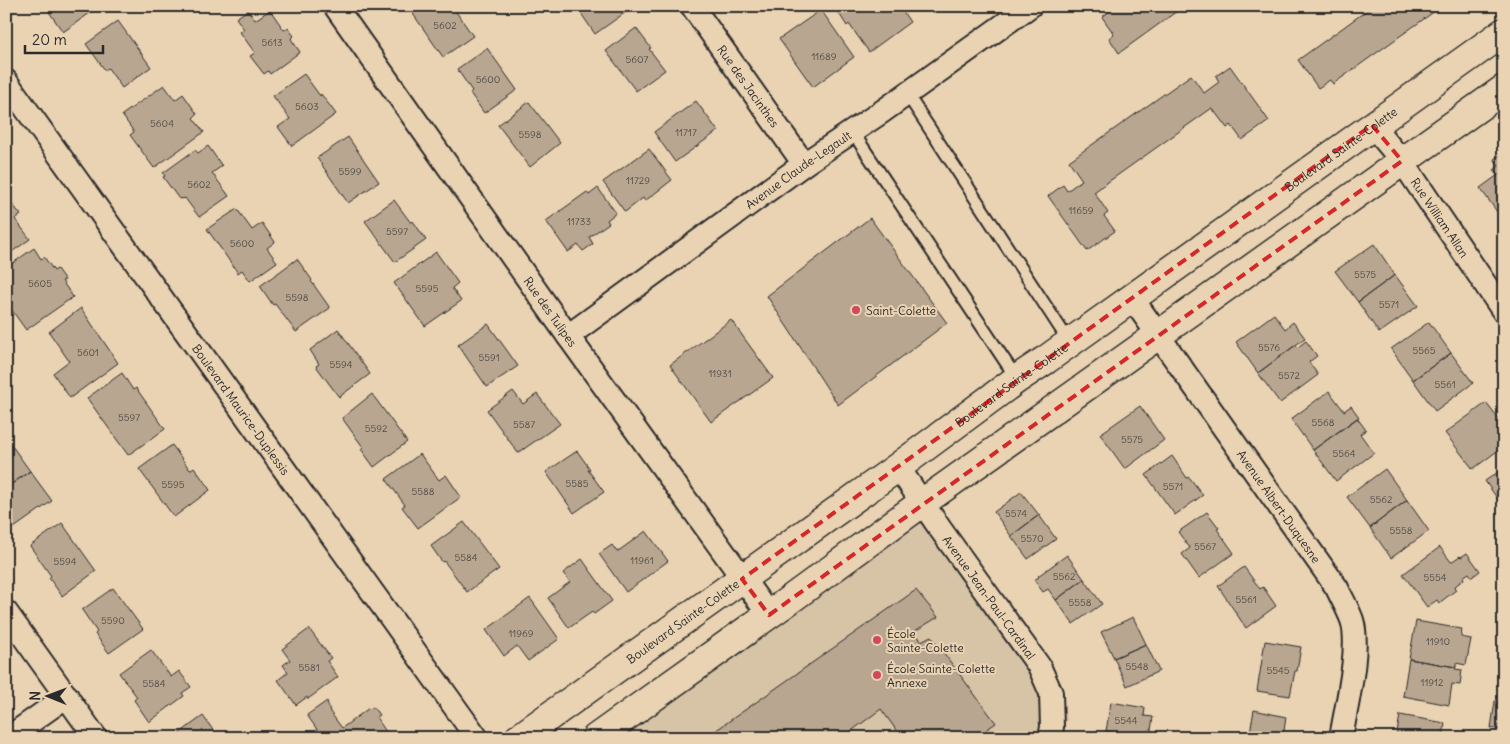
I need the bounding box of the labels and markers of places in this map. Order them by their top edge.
place label: Saint-Colette [866,303,936,318]
marker: Saint-Colette [850,304,862,316]
place label: École Sainte-Colette [887,626,964,655]
marker: École Sainte-Colette [871,634,883,646]
place label: École Sainte-Colette Annexe [887,661,995,690]
marker: École Sainte-Colette Annexe [871,669,883,681]

